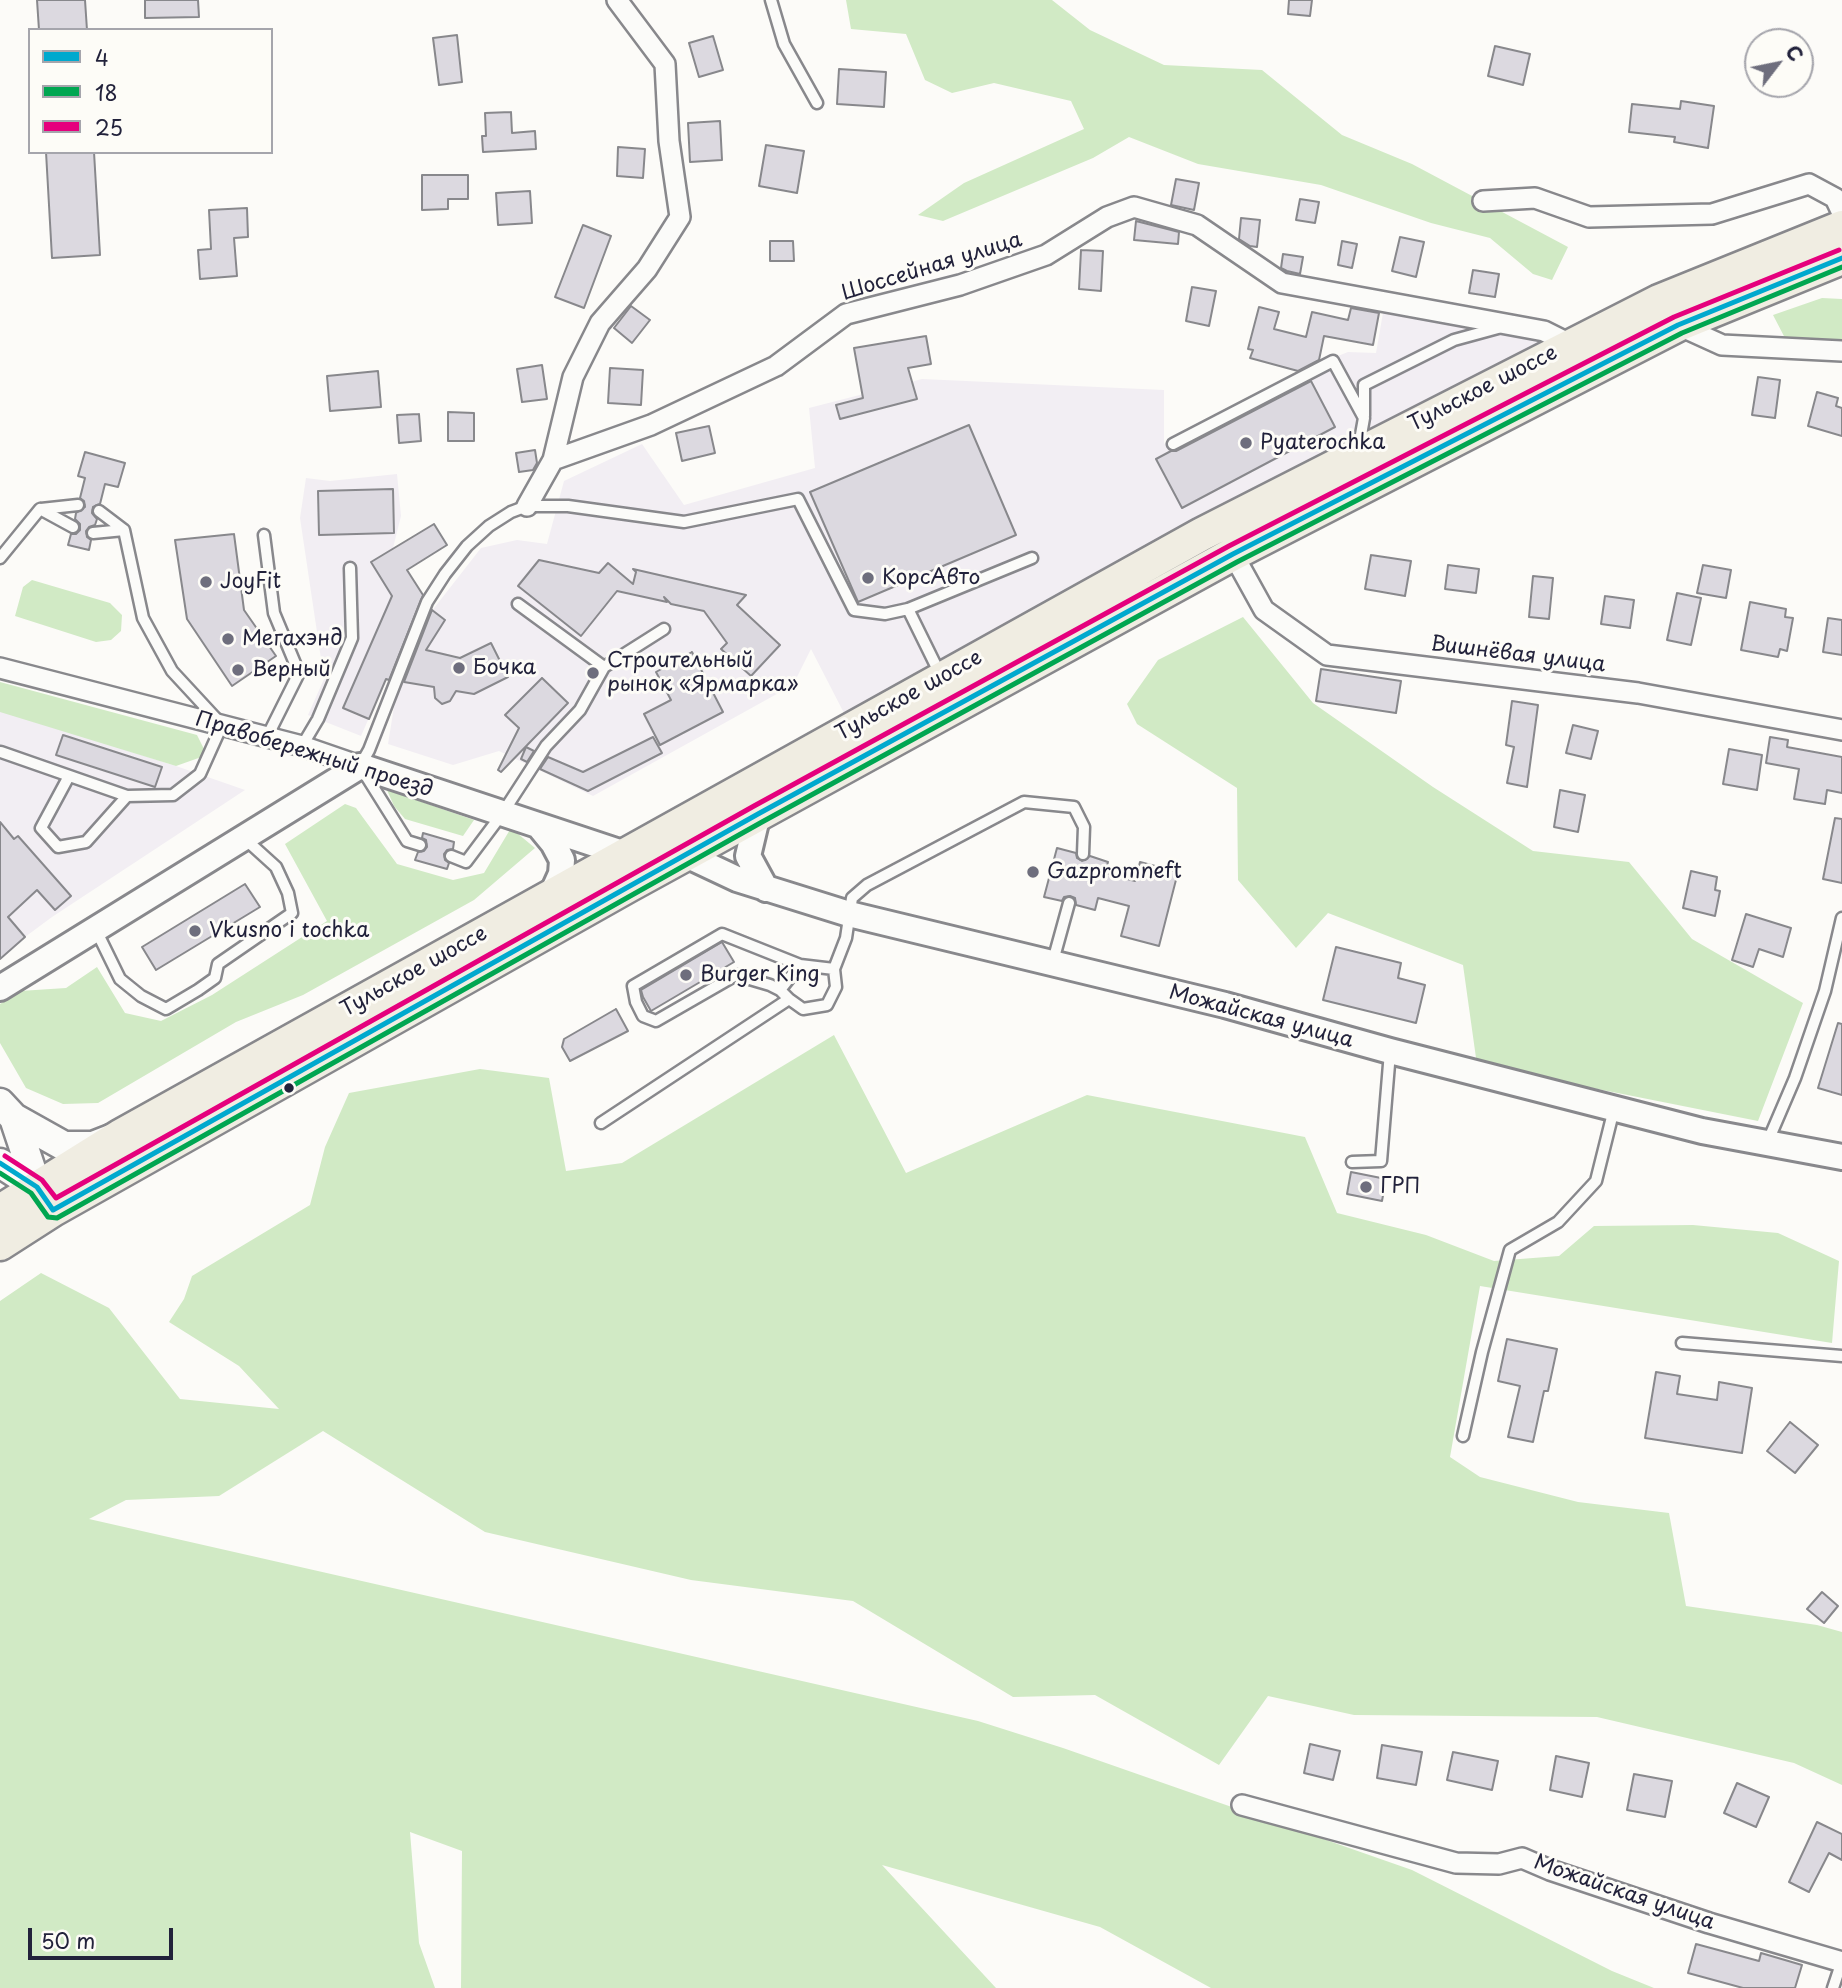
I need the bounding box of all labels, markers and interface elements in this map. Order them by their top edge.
legend [28,28,273,154]
north arrow [1744,28,1814,98]
text: С [1779,39,1811,66]
text: 4 [95,41,109,73]
text: 18 [95,76,118,108]
text: 25 [95,111,123,143]
street label: Шоссейная улица [839,228,1025,306]
street label: Тульское шоссе [1404,341,1562,437]
place label: Pyaterochka [1260,430,1385,456]
marker: Pyaterochka [1238,435,1254,451]
place label: КорсАвто [882,565,980,591]
place label: JoyFit [220,569,281,595]
marker: КорсАвто [860,570,876,586]
marker: JoyFit [198,574,214,590]
place label: Мегахэнд [242,626,343,652]
marker: Мегахэнд [220,631,236,647]
street label: Вишнёвая улица [1429,632,1607,678]
street label: Тульское шоссе [831,645,987,747]
place label: Строительный рынок «Ярмарка» [607,648,798,698]
place label: Бочка [473,655,536,681]
place label: Верный [252,657,331,683]
marker: Бочка [451,660,467,676]
marker: Верный [230,662,246,678]
marker: Строительный рынок «Ярмарка» [585,665,601,681]
street label: Правобережный проезд [192,707,436,803]
place label: Gazpromneft [1047,859,1182,885]
marker: Gazpromneft [1025,864,1041,880]
place label: Vkusno i tochka [209,918,369,944]
street label: Тульское шоссе [336,921,492,1023]
marker: Vkusno i tochka [187,923,203,939]
place label: Burger King [700,962,819,988]
marker: Burger King [678,967,694,983]
street label: Можайская улица [1166,980,1356,1054]
unlabelled marker [282,1081,296,1095]
place label: ГРП [1380,1174,1420,1200]
marker: ГРП [1358,1179,1374,1195]
street label: Можайская улица [1530,1850,1718,1936]
scale bar [32,1914,177,1958]
text: 50 m [41,1924,95,1956]

